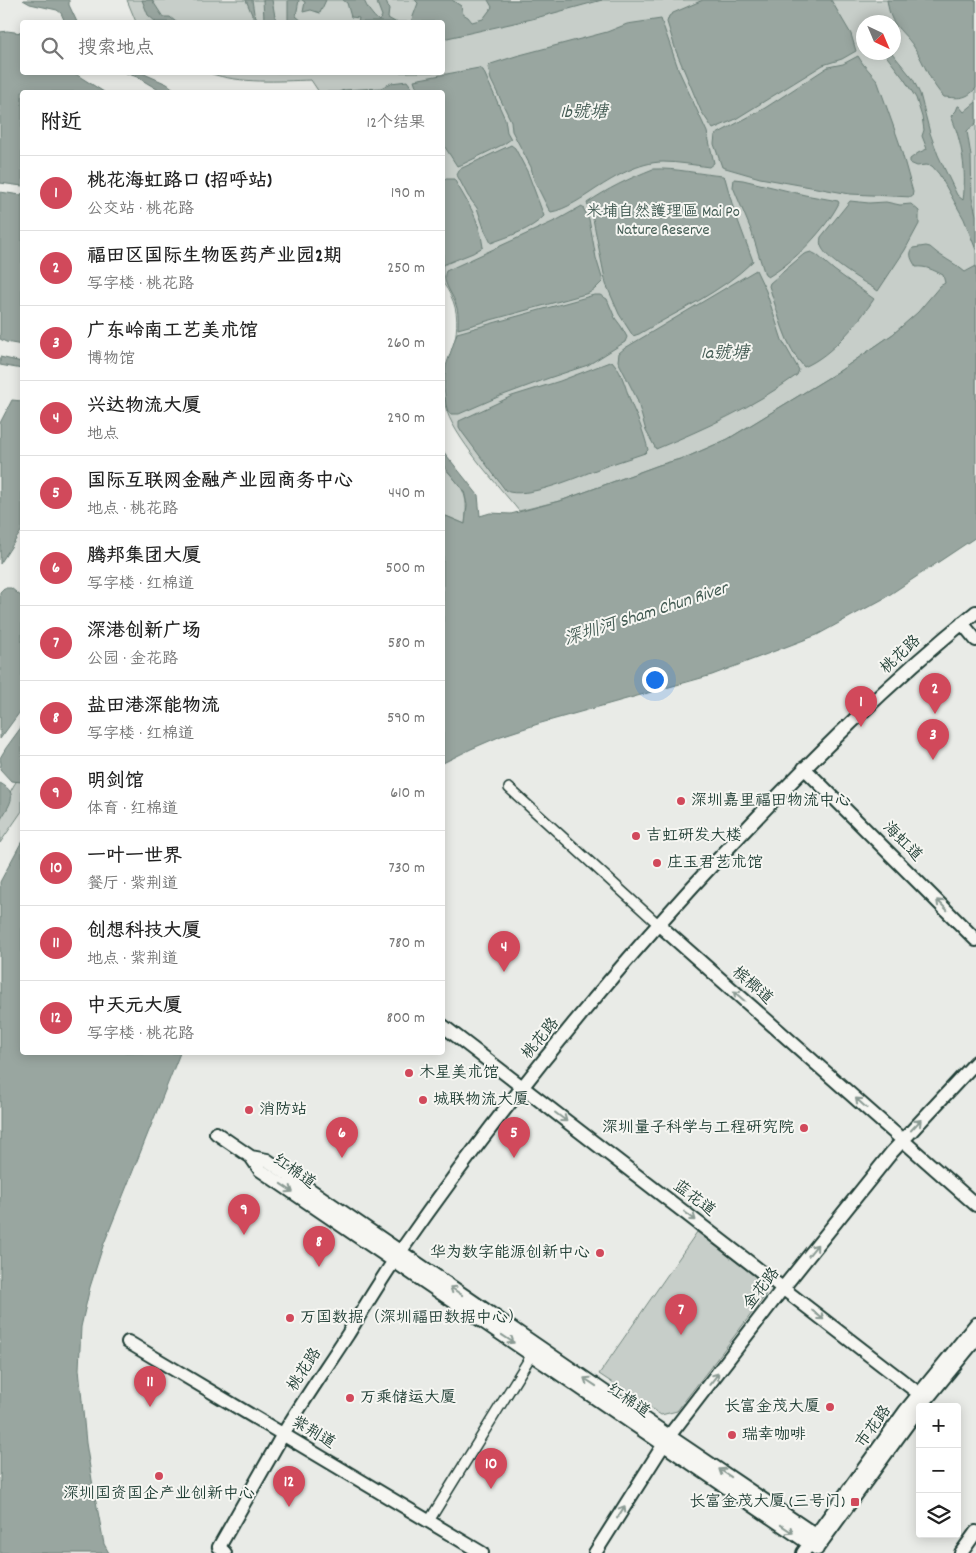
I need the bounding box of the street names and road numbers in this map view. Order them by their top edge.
street label: 桃花路 [876,630,926,680]
street label: 海虹道 [877,817,927,867]
street label: 槟榔道 [726,962,778,1010]
street label: 桃花路 [517,1013,565,1065]
street label: 红棉道 [268,1149,320,1195]
street label: 蓝花道 [668,1175,720,1223]
street label: 金花路 [738,1263,786,1315]
street label: 桃花路 [282,1344,328,1396]
street label: 红棉道 [602,1378,654,1424]
street label: 市花路 [851,1401,897,1453]
street label: 紫荆道 [286,1411,340,1455]

